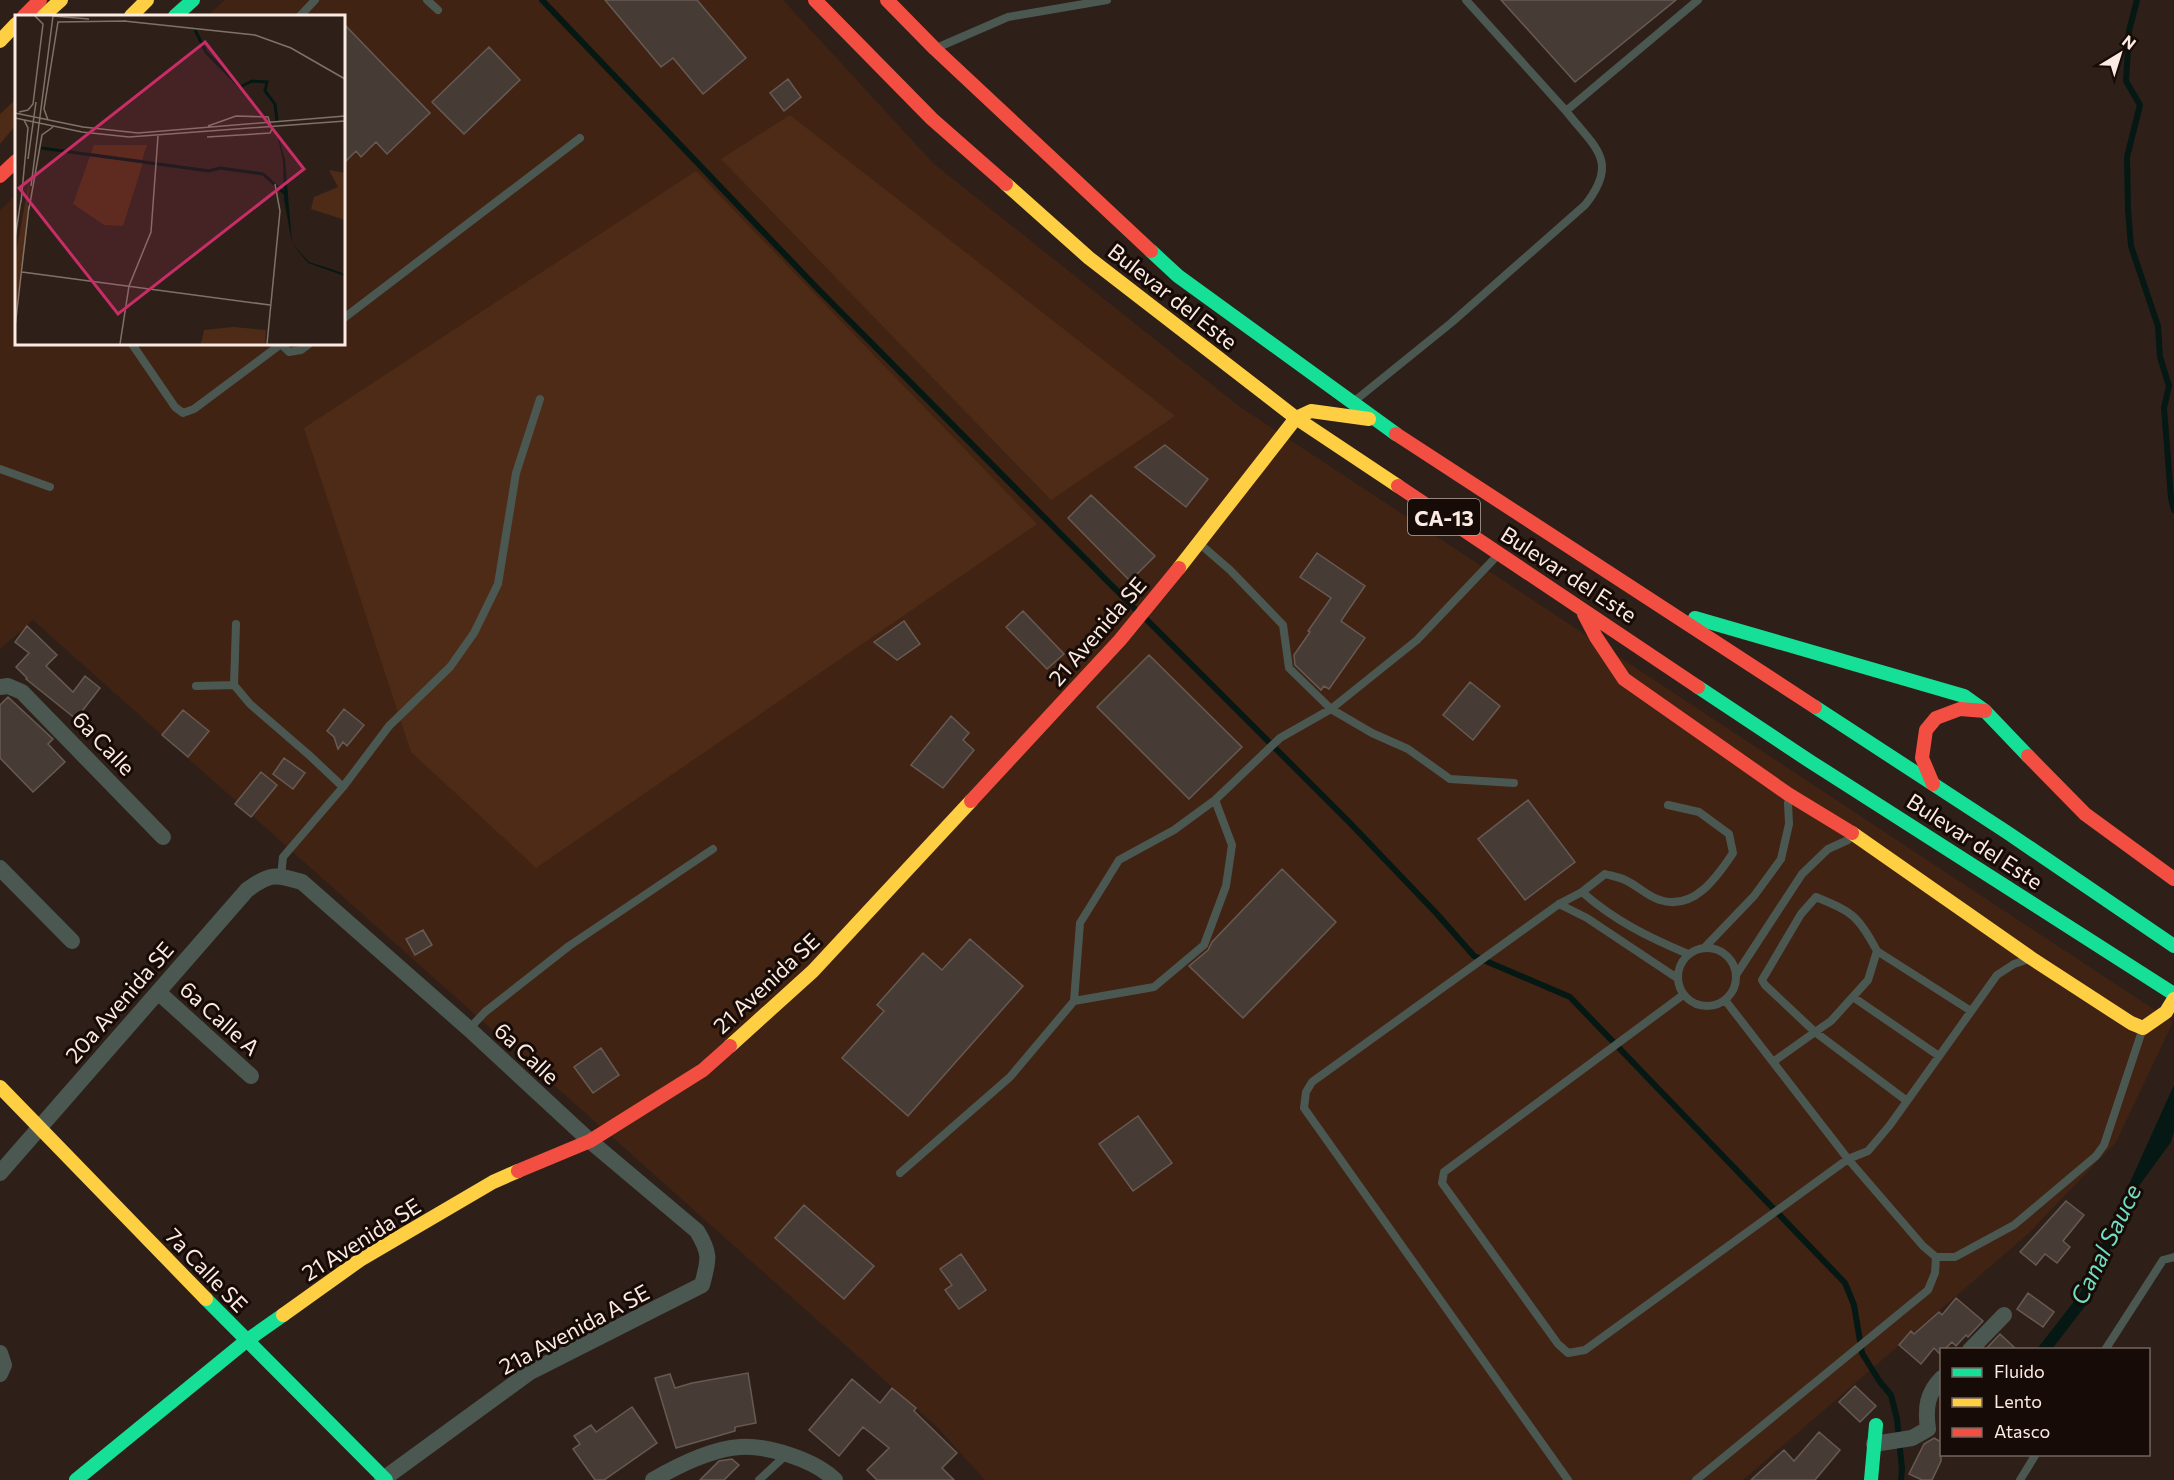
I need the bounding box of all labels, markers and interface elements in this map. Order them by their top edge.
inset map [15,15,345,345]
north arrow [2090,24,2150,84]
text: N [2119,31,2140,53]
street label: Bulevar del Este [1103,237,1243,355]
road number: CA-13 [1408,499,1480,535]
street label: Bulevar del Este [1496,520,1642,628]
street label: 21 Avenida SE [1042,571,1152,691]
street label: 6a Calle [67,705,141,781]
street label: Bulevar del Este [1902,787,2048,895]
street label: 21 Avenida SE [707,927,825,1039]
street label: 20a Avenida SE [59,936,179,1068]
street label: 6a Calle A [175,975,265,1061]
street label: 6a Calle [489,1016,565,1090]
water label: Canal Sauce [2063,1179,2147,1309]
street label: 21 Avenida SE [296,1192,426,1286]
street label: 7a Calle SE [160,1222,254,1318]
street label: 21a Avenida A SE [494,1278,654,1380]
legend [1940,1348,2150,1456]
text: Fluido [1994,1360,2045,1382]
text: Lento [1994,1390,2042,1412]
text: Atasco [1994,1420,2050,1442]

